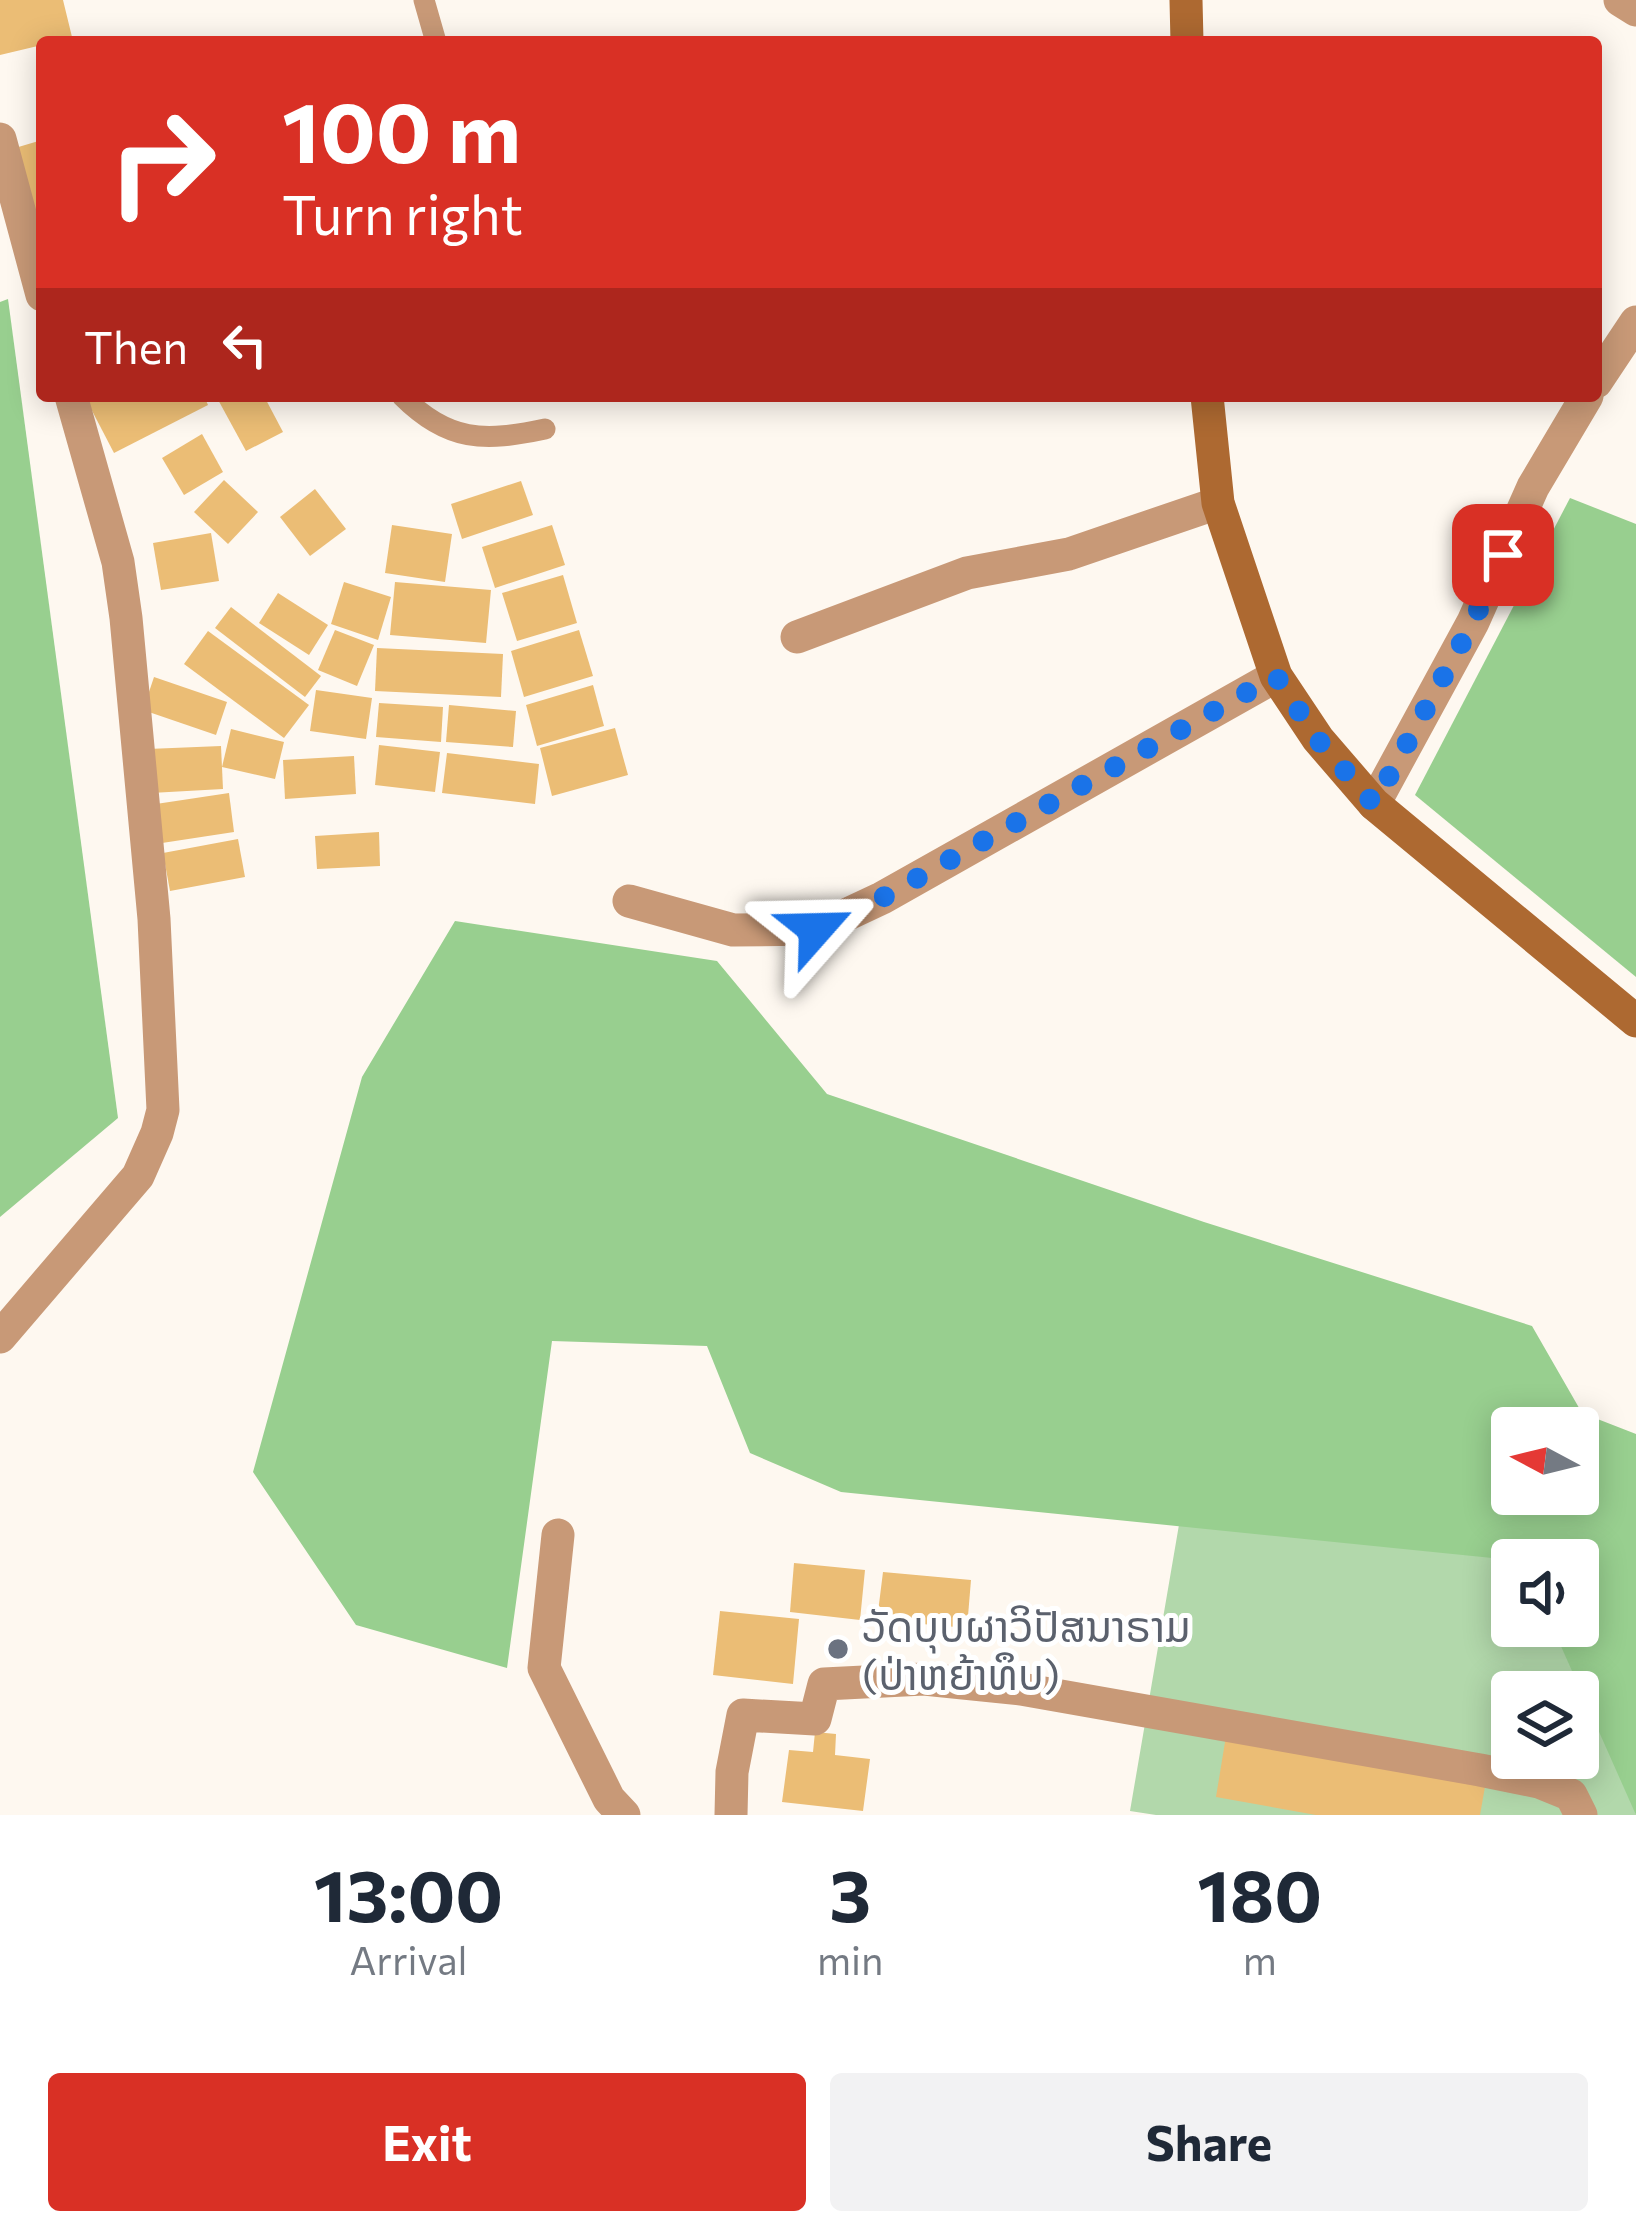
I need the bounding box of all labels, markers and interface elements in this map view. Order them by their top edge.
text: 100 m [282,78,521,180]
icon: right [84,84,240,240]
text: Turn right [282,180,523,246]
icon: left [212,312,278,378]
text: Then [84,318,188,373]
pin [1452,504,1554,606]
icon: arrive [1470,522,1536,588]
position arrow [753,866,879,992]
north arrow [1491,1407,1599,1515]
map controls [1491,1407,1599,1779]
button: sound [1491,1539,1599,1647]
place label: ວັດບຸບຜາວິປັສນາຣາມ (ປ່າຫຍ້າທຶບ) [862,1599,1191,1699]
marker: ວັດບຸບຜາວິປັສນາຣາມ (ປ່າຫຍ້າທຶບ) [825,1636,851,1662]
button: layers [1491,1671,1599,1779]
text: 13:00 [314,1849,503,1937]
text: 3 [829,1849,871,1937]
text: 180 [1197,1849,1322,1937]
text: Arrival [349,1935,467,1983]
text: min [817,1935,883,1983]
text: m [1243,1935,1277,1983]
button: Exit [48,2073,806,2211]
button: Share [830,2073,1588,2211]

